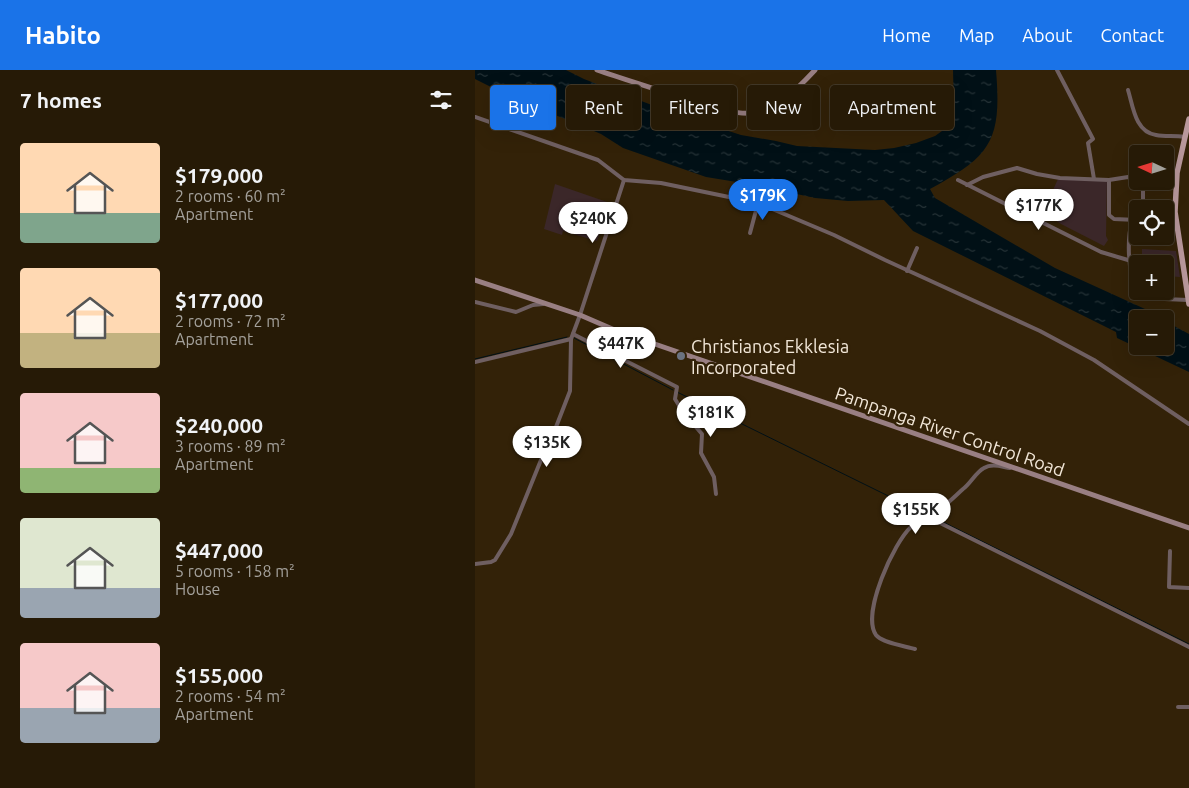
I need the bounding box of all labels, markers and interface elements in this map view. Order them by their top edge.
text: Habito [25,22,101,49]
text: Home [882,25,931,45]
text: Map [959,25,994,45]
text: About [1022,25,1072,45]
text: Contact [1100,25,1164,45]
chip: Buy [490,85,556,130]
chip: Rent [566,85,641,130]
chip: Filters [651,85,737,130]
chip: New [747,85,820,130]
chip: Apartment [830,85,954,130]
icon: filters [427,86,455,114]
text: 7 homes [20,88,102,112]
north arrow [1129,145,1174,190]
map controls [1129,145,1174,355]
icon: home [60,163,120,223]
text: $179,000 [175,163,263,187]
pin: $179K [728,178,798,221]
text: $179K [740,186,786,204]
text: 2 rooms · 60 m² [175,187,286,205]
pin: $177K [1004,189,1074,231]
text: $177K [1016,196,1062,214]
button: locate [1129,200,1174,245]
pin: $240K [558,202,628,244]
text: Apartment [175,205,253,223]
text: $240K [570,209,616,227]
button: + [1129,255,1174,300]
icon: home [60,288,120,348]
text: $177,000 [175,288,263,312]
button: − [1129,310,1174,355]
text: 2 rooms · 72 m² [175,312,286,330]
pin: $447K [586,326,656,369]
text: Apartment [175,330,253,348]
text: $447K [598,334,644,352]
place label: Christianos Ekklesia Incorporated [691,336,849,377]
marker: Christianos Ekklesia Incorporated [675,350,687,362]
street label: Pampanga River Control Road [833,382,1067,480]
pin: $181K [676,396,746,438]
text: $181K [688,403,734,421]
icon: home [60,413,120,473]
text: $240,000 [175,413,263,437]
pin: $135K [512,426,582,468]
text: $135K [524,433,570,451]
text: 3 rooms · 89 m² [175,437,286,455]
text: Apartment [175,455,253,473]
pin: $155K [881,492,951,535]
text: $155K [893,500,939,518]
icon: home [60,538,120,598]
text: $447,000 [175,538,263,562]
text: 5 rooms · 158 m² [175,562,295,580]
text: House [175,580,220,598]
icon: home [60,663,120,723]
text: $155,000 [175,663,263,687]
text: 2 rooms · 54 m² [175,687,286,705]
text: Apartment [175,705,253,723]

